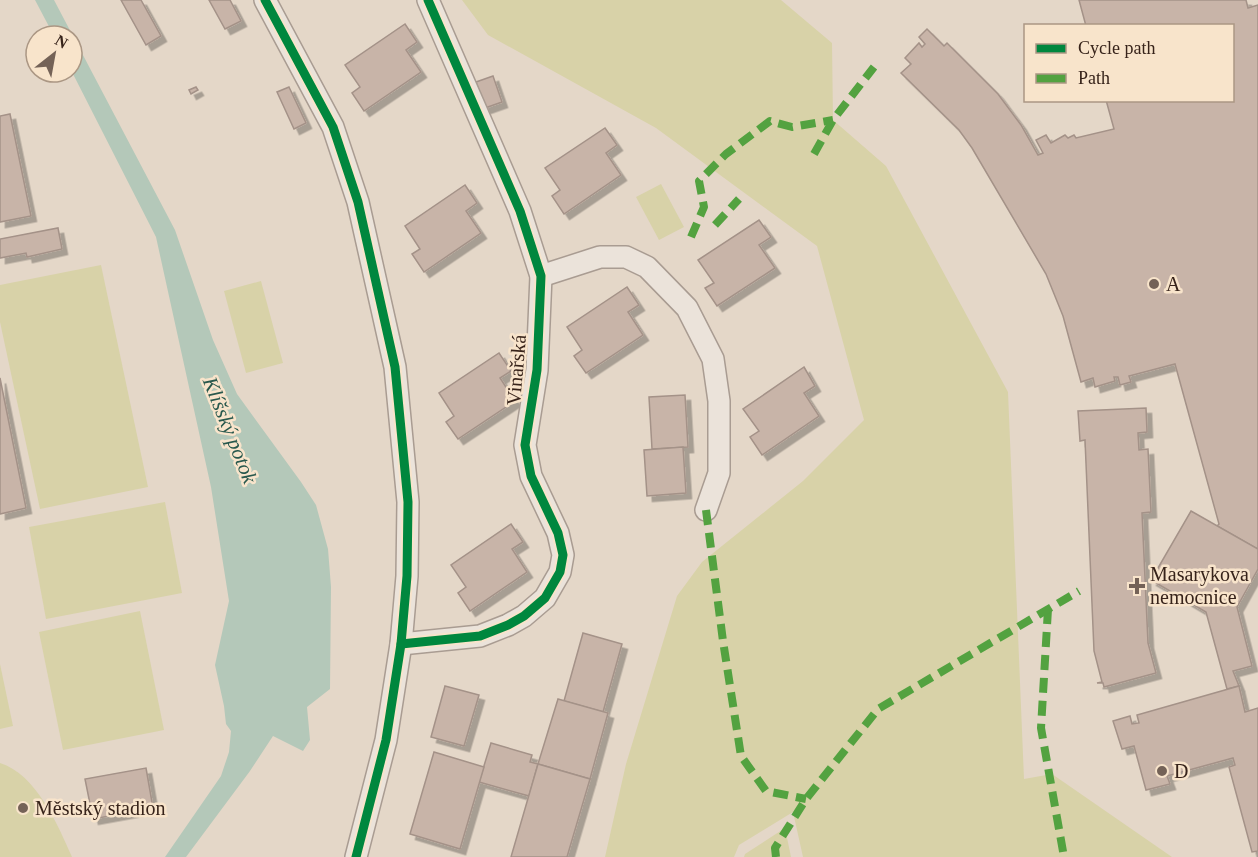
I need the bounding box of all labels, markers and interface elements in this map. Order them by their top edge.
north arrow [24,24,84,84]
legend [1024,24,1234,102]
text: N [52,31,71,52]
text: Cycle path [1078,38,1155,58]
text: Path [1078,68,1110,88]
place label: A [1166,273,1181,295]
marker: A [1147,277,1161,291]
street label: Vinařská [502,334,530,406]
water label: Klíšský potok [197,372,262,487]
place label: Masarykova nemocnice [1150,563,1249,608]
marker: Masarykova nemocnice [1128,577,1146,595]
place label: D [1174,760,1188,782]
marker: D [1155,764,1169,778]
place label: Městský stadion [35,797,166,820]
marker: Městský stadion [16,801,30,815]

